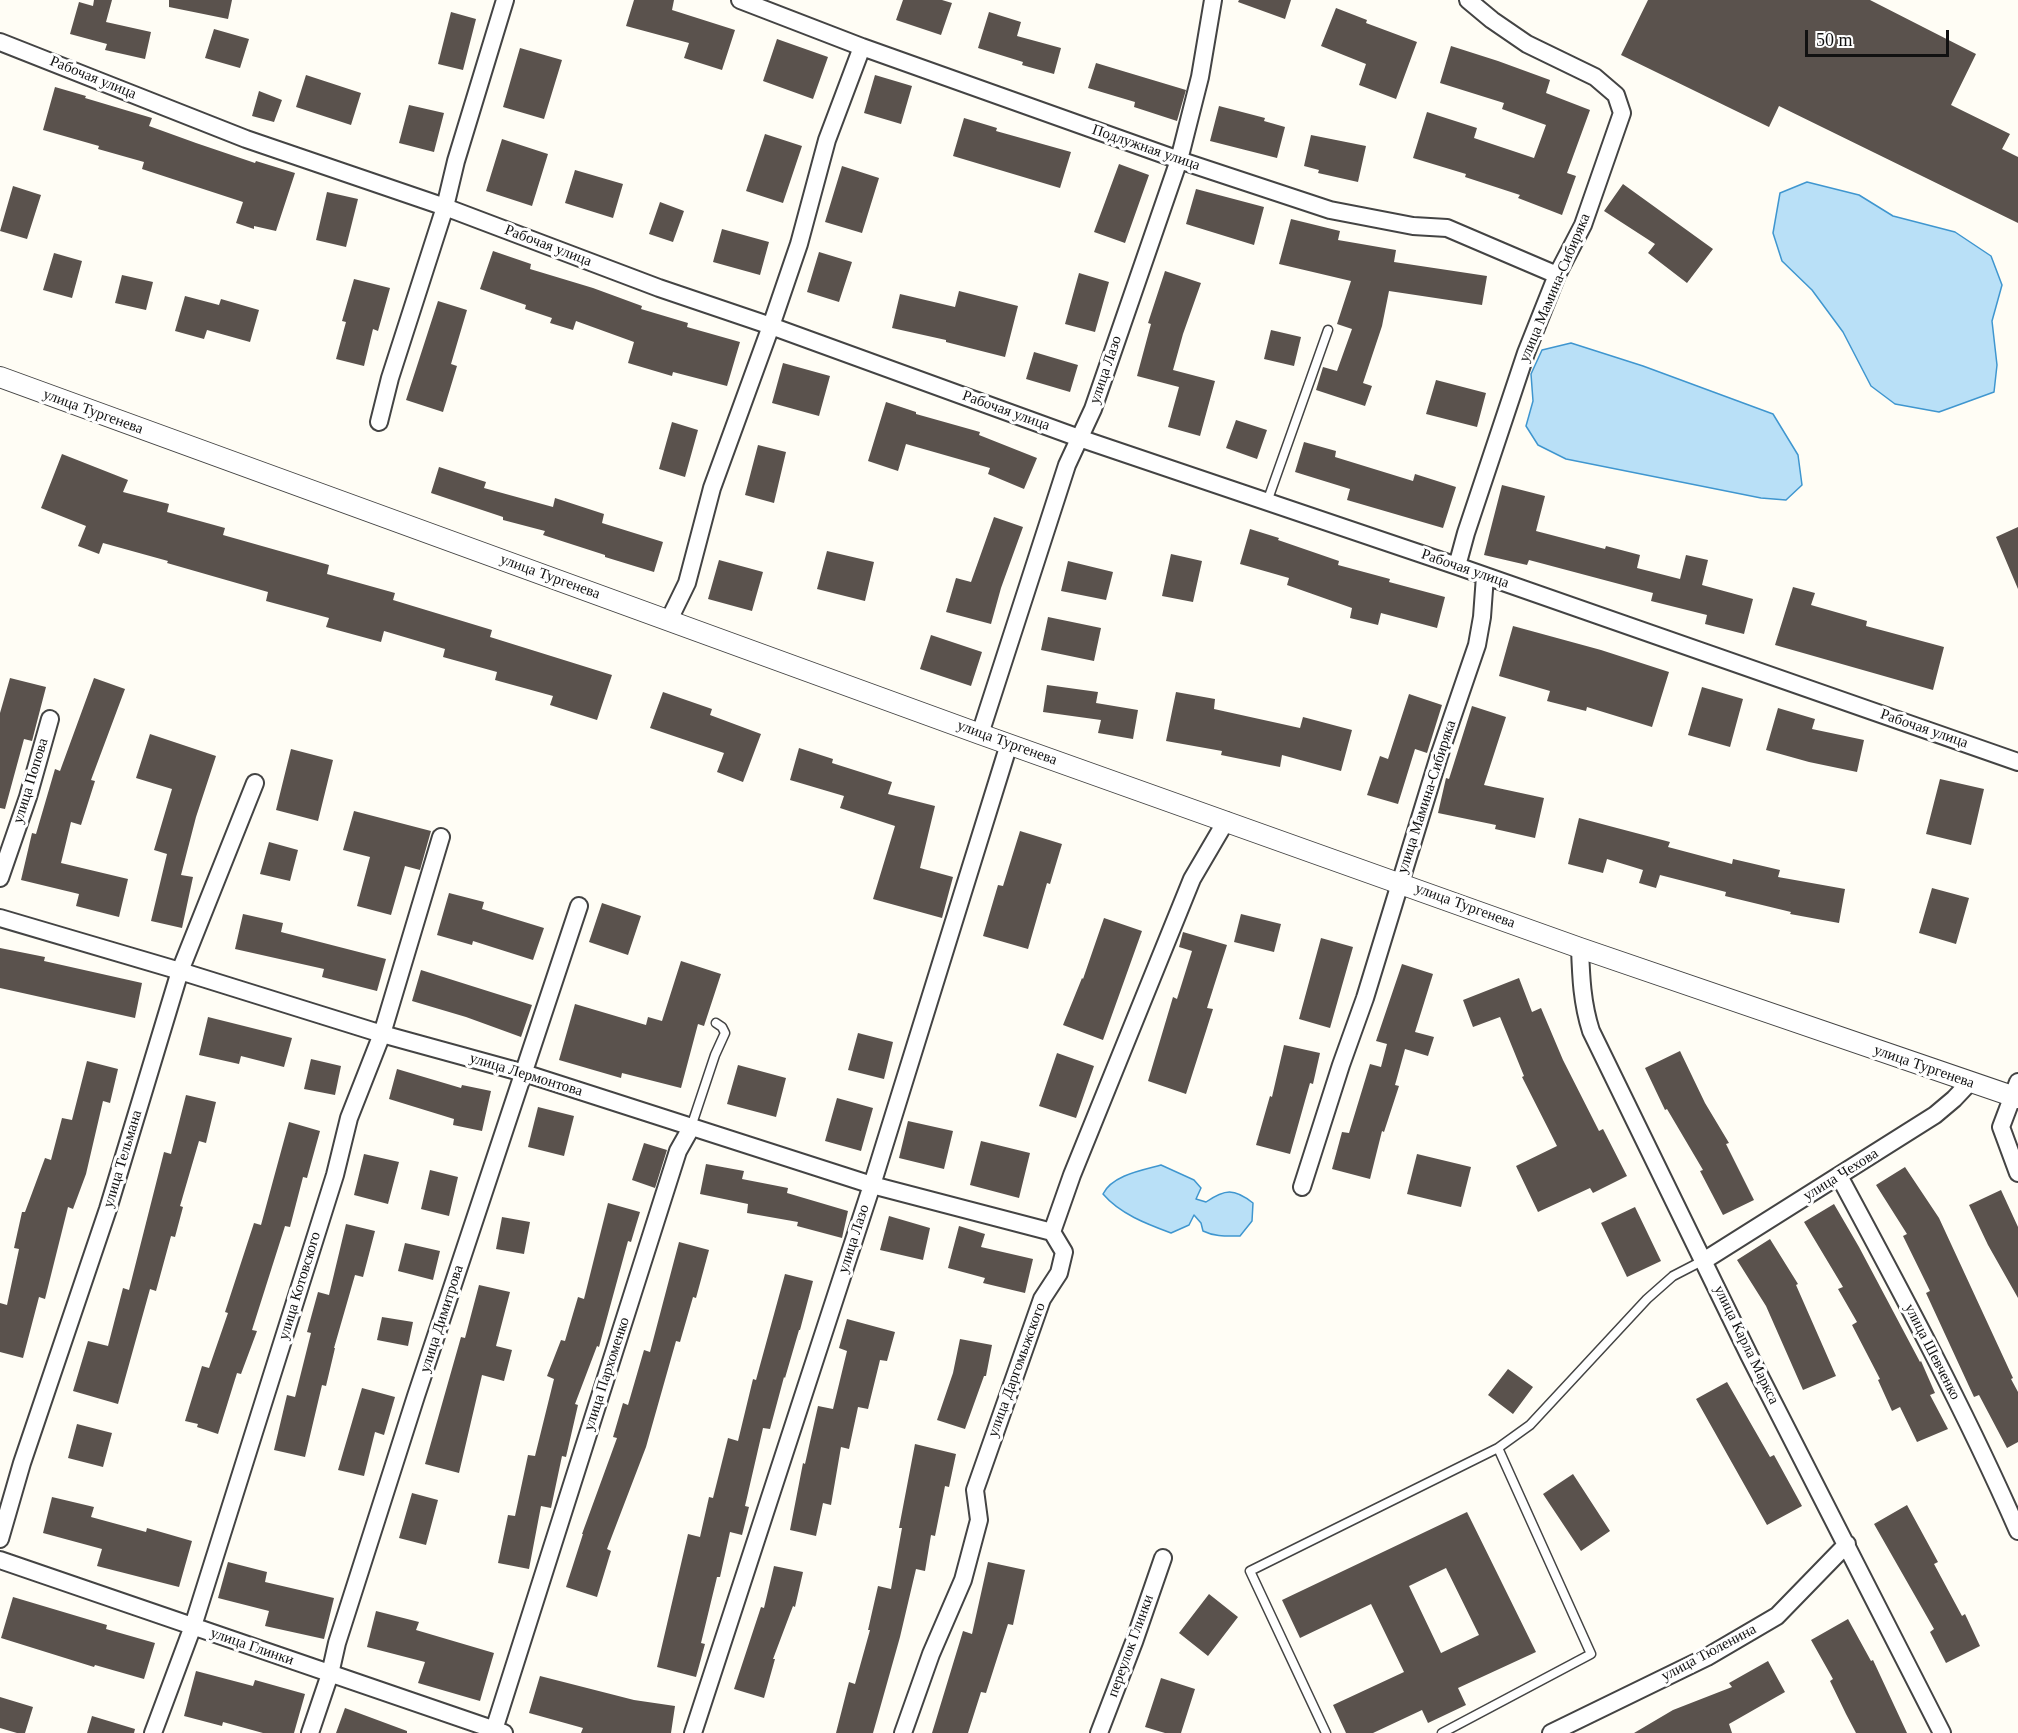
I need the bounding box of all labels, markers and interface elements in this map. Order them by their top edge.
scale bar [1808,18,1952,56]
text: 50 m [1816,30,1853,50]
street label: Рабочая улица [47,52,139,104]
street label: Подлужная улица [1090,121,1202,175]
street label: улица Мамина-Сибиряка [1515,211,1595,365]
street label: Рабочая улица [502,221,594,271]
street label: улица Лазо [1086,334,1126,406]
street label: улица Тургенева [41,386,145,438]
street label: Рабочая улица [960,387,1052,435]
street label: Рабочая улица [1419,546,1511,592]
street label: улица Тургенева [498,551,602,603]
street label: Рабочая улица [1878,706,1970,752]
street label: улица Тургенева [955,717,1059,769]
street label: улица Мамина-Сибиряка [1394,718,1460,876]
street label: улица Попова [10,736,52,826]
street label: улица Тургенева [1413,880,1517,932]
street label: улица Тургенева [1871,1041,1977,1093]
street label: улица Лермонтова [467,1049,585,1101]
street label: улица Тельмана [100,1108,146,1210]
street label: улица Чехова [1800,1145,1882,1205]
street label: улица Лазо [834,1202,874,1276]
street label: улица Котовского [275,1230,325,1342]
street label: улица Димитрова [416,1263,468,1375]
street label: улица Карла Маркса [1709,1282,1783,1408]
street label: улица Даргомыжского [984,1300,1050,1440]
street label: улица Шевченко [1900,1301,1964,1403]
street label: улица Пархоменко [580,1315,634,1433]
street label: переулок Глинки [1104,1592,1158,1700]
street label: улица Тюленина [1658,1620,1760,1686]
street label: улица Глинки [208,1624,296,1670]

